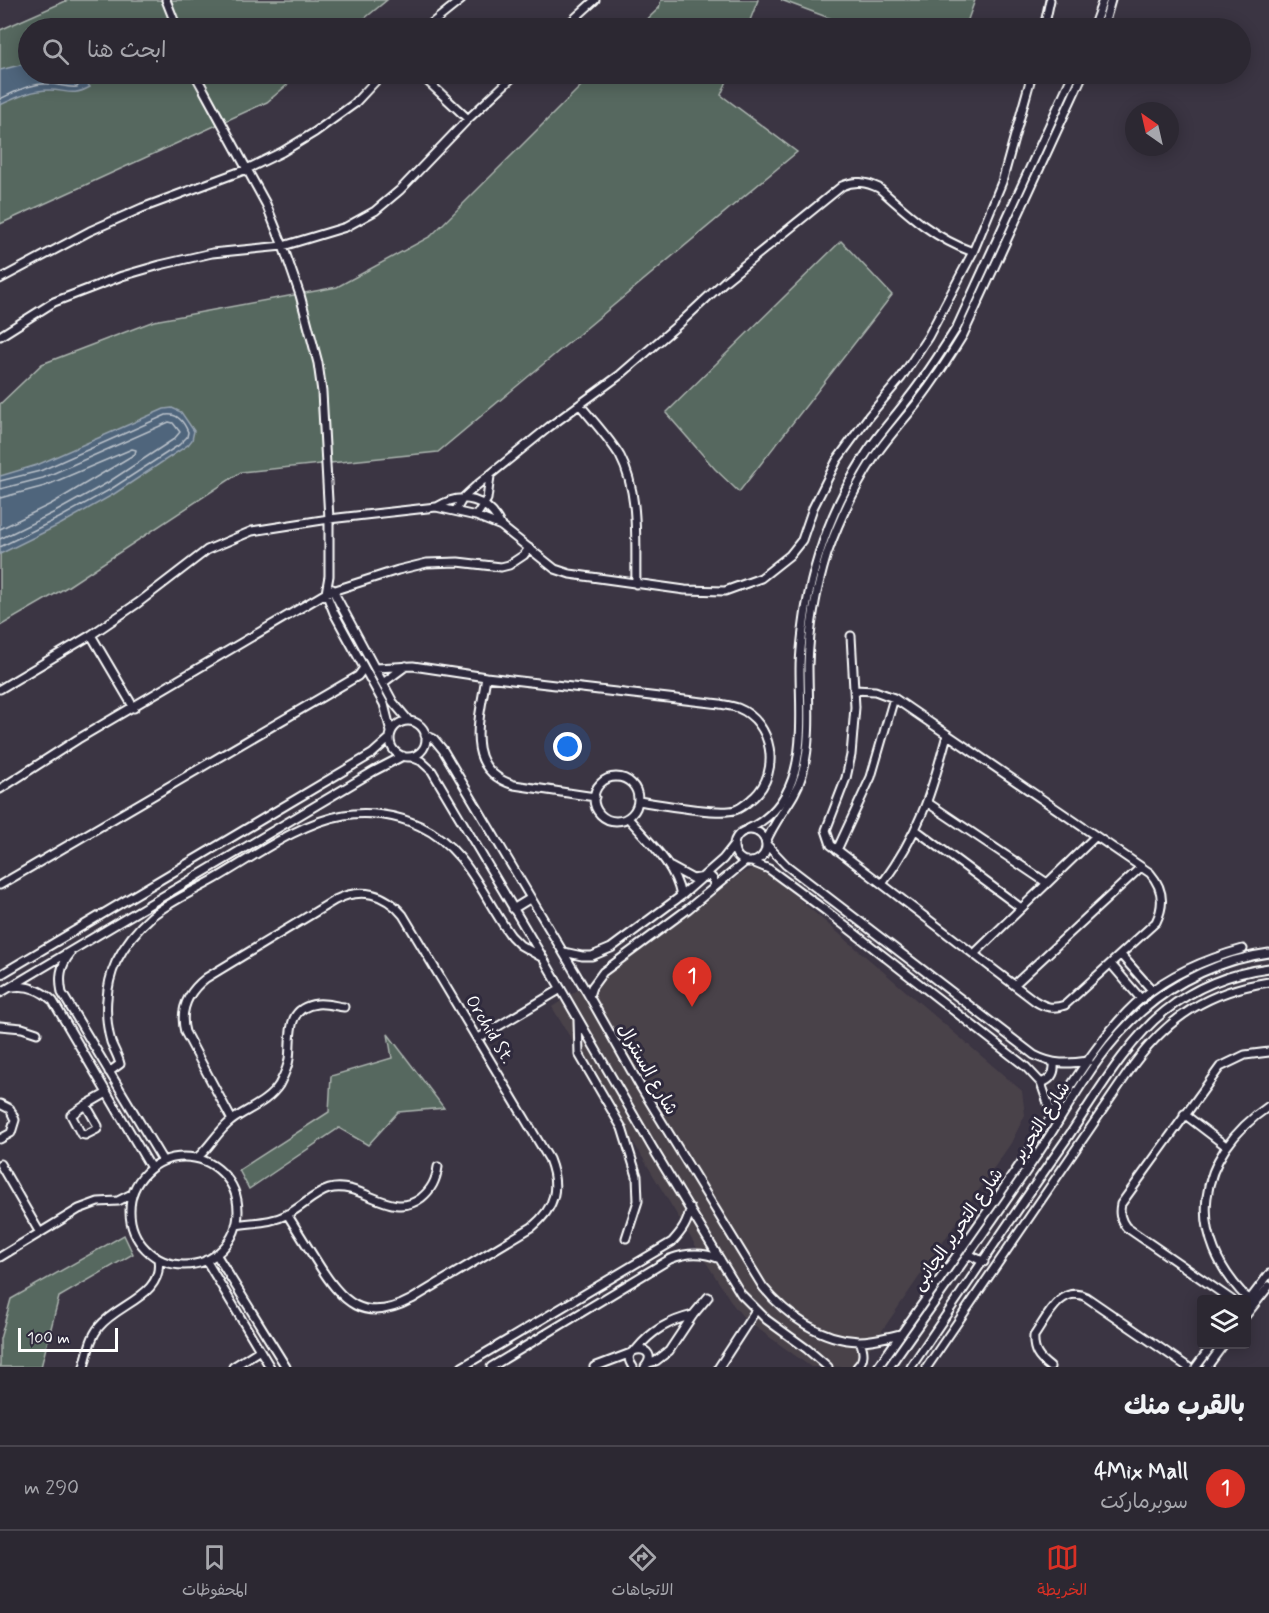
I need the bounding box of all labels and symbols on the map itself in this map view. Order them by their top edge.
north arrow [1125,102,1179,156]
your location [553,732,582,761]
pin: 1 [672,958,712,1007]
street label: Orchid St. [459,991,519,1068]
street label: شارع السنترال [611,1019,683,1120]
street label: شارع التحرير [1006,1077,1077,1168]
street label: شارع التحرير الجانبى [907,1163,1009,1296]
scale bar [18,1325,118,1352]

